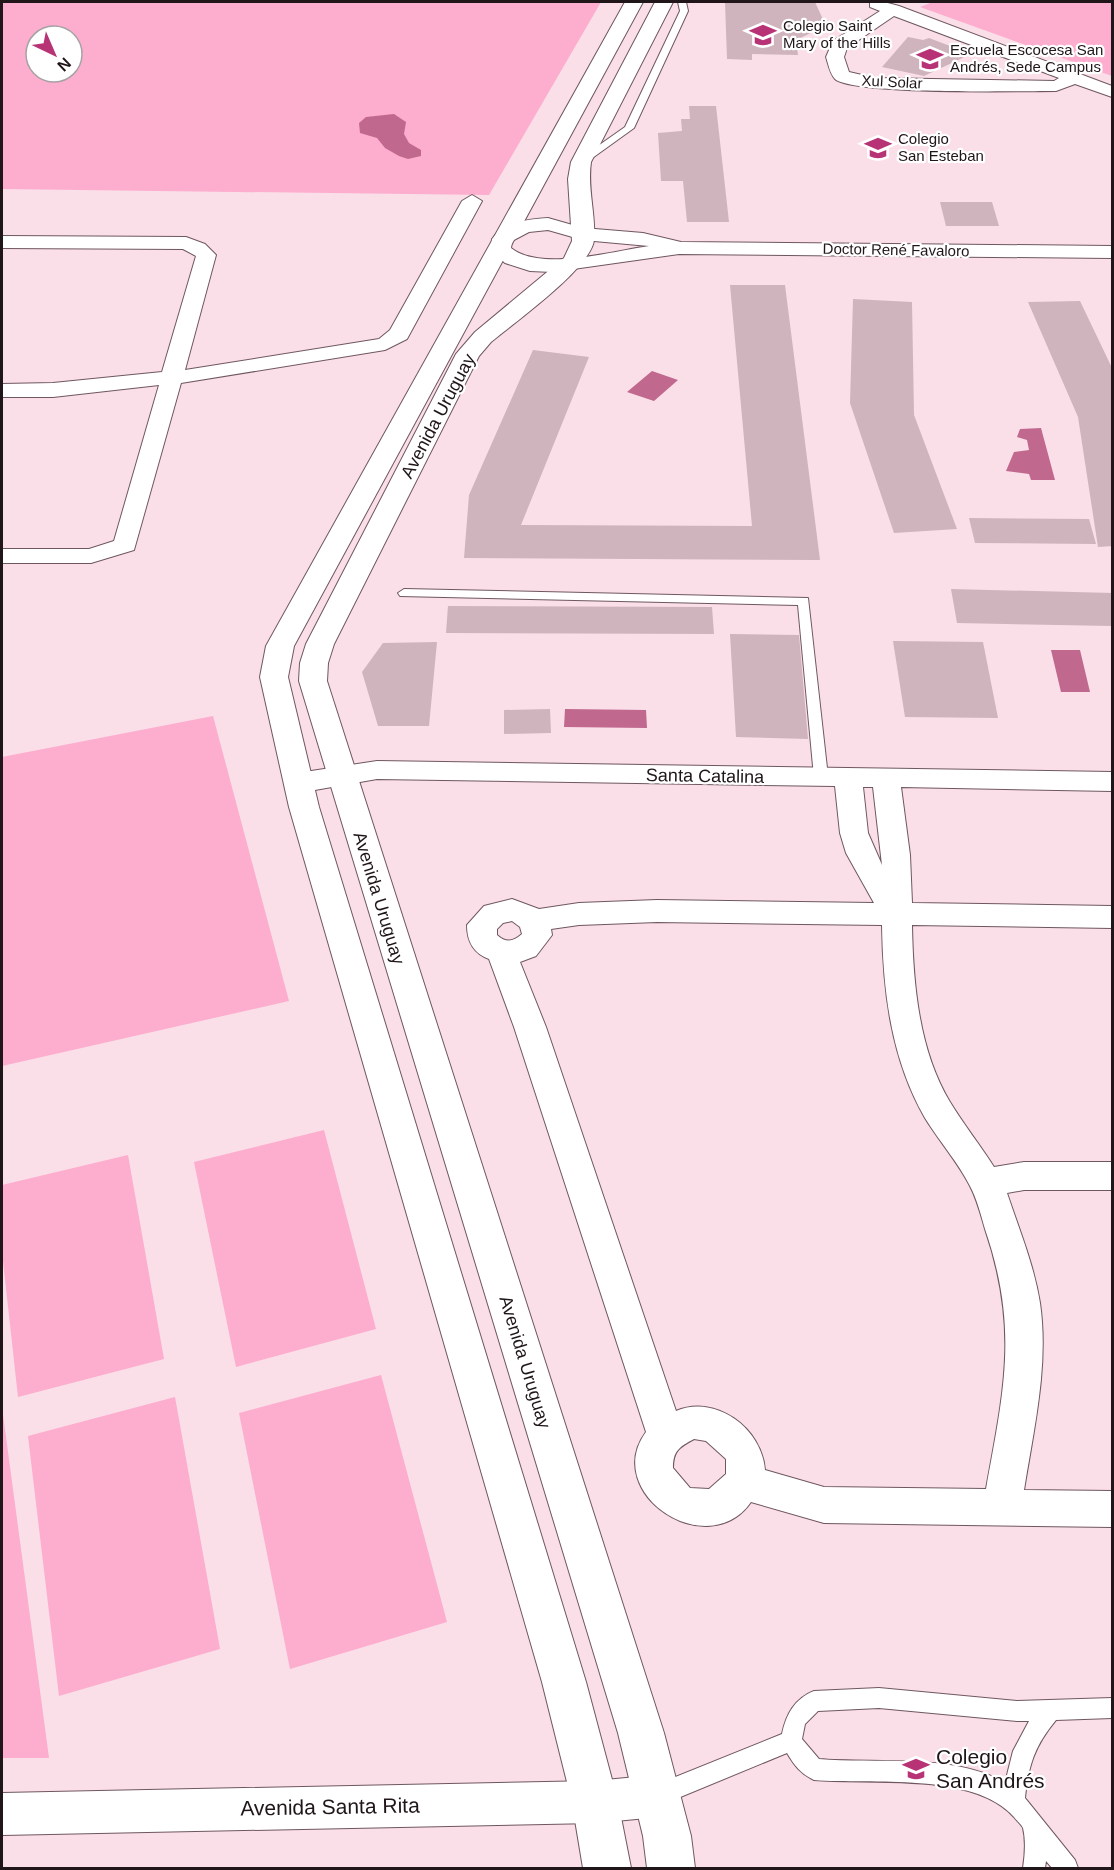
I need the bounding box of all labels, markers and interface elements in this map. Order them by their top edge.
place label: Colegio Saint Mary of the Hills [783,17,891,51]
school or university icon: Colegio Saint Mary of the Hills [748,20,778,50]
north arrow [24,24,84,84]
place label: Escuela Escocesa San Andrés, Sede Campus [950,41,1103,75]
school or university icon: Escuela Escocesa San Andrés, Sede Campus [915,44,945,74]
text: N [54,54,74,75]
street label: Xul Solar [861,71,923,92]
place label: Colegio San Esteban [898,130,984,164]
school or university icon: Colegio San Esteban [863,133,893,163]
street label: Doctor René Favaloro [823,240,970,259]
street label: Avenida Uruguay [397,350,479,482]
street label: Santa Catalina [646,765,765,787]
street label: Avenida Uruguay [349,829,409,967]
street label: Avenida Uruguay [495,1293,555,1431]
place label: Colegio San Andrés [936,1745,1045,1792]
school or university icon: Colegio San Andrés [901,1754,931,1784]
street label: Avenida Santa Rita [240,1793,420,1820]

